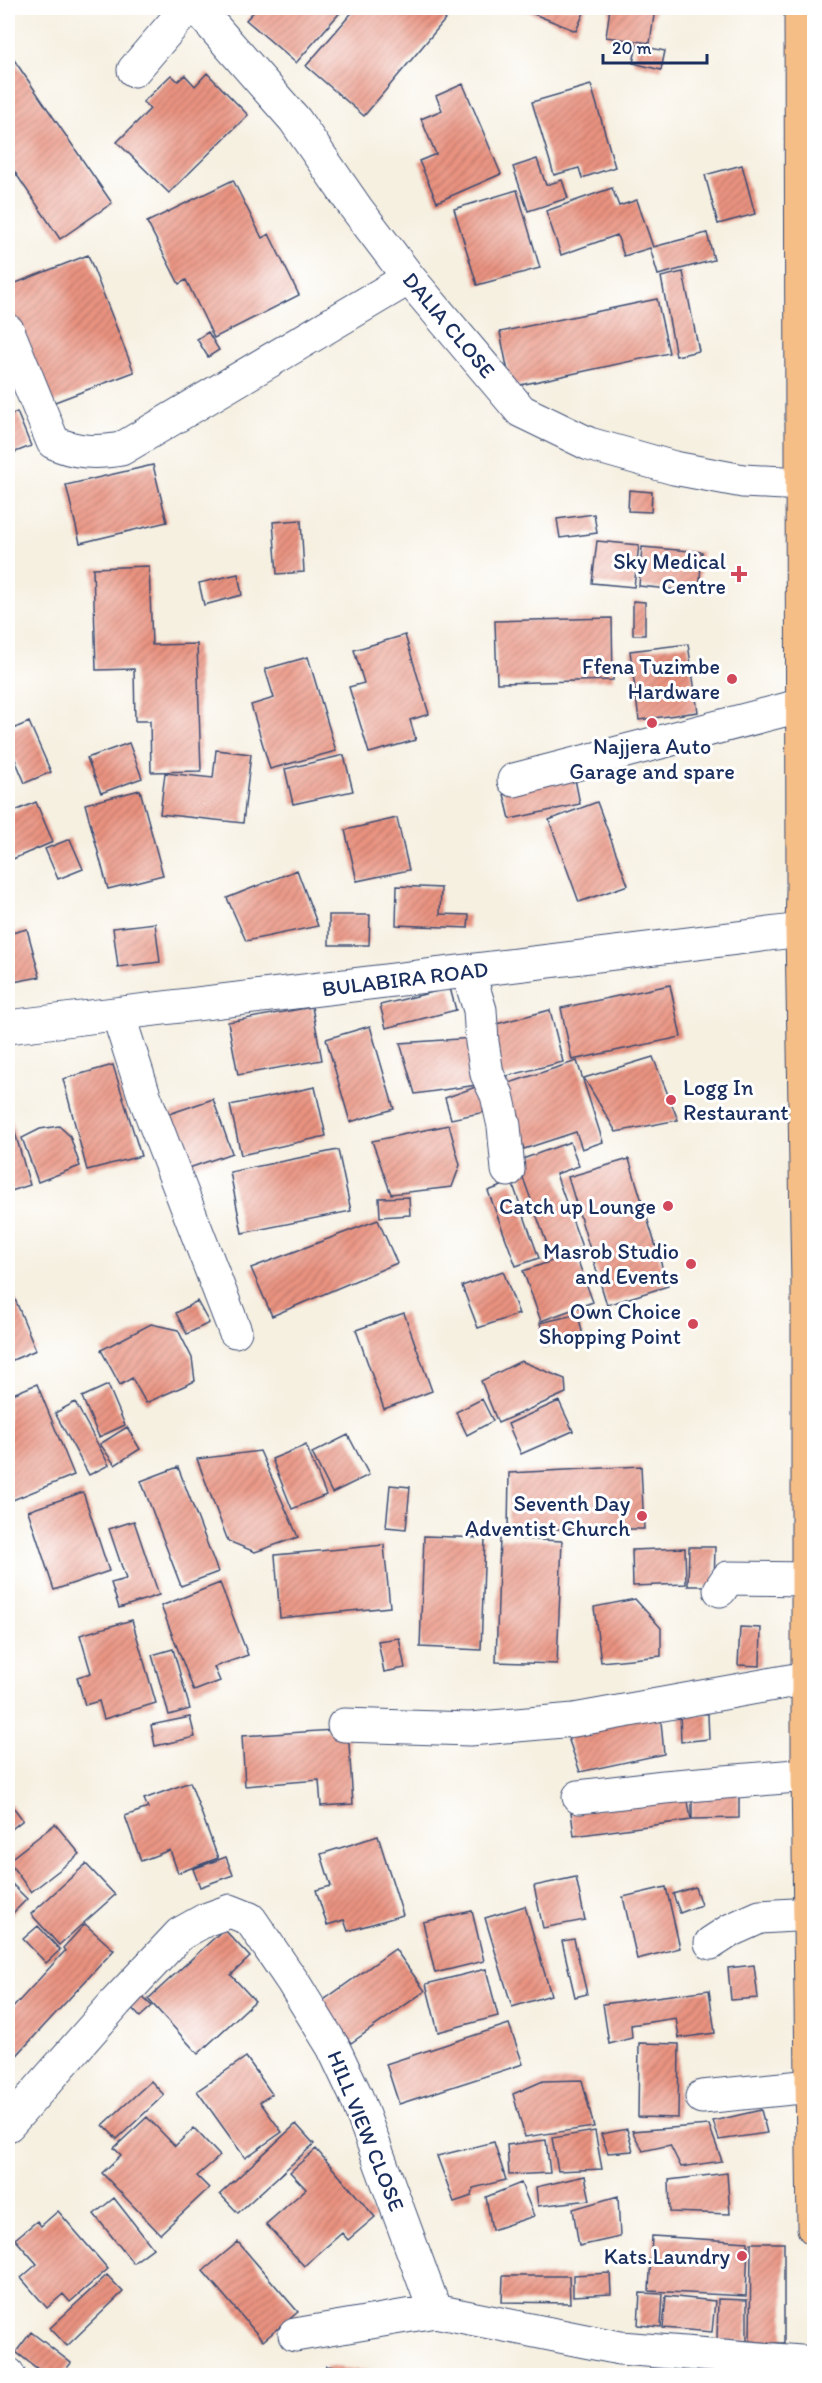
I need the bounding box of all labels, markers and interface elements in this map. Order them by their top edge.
scale bar [603,27,706,65]
text: 20 m [612,37,652,59]
street label: DALIA CLOSE [397,267,501,383]
place label: Sky Medical Centre [613,548,726,600]
marker: Sky Medical Centre [730,565,748,583]
place label: Ffena Tuzimbe Hardware [582,653,720,705]
marker: Ffena Tuzimbe Hardware [725,672,739,686]
marker: Najjera Auto Garage and spare [645,716,659,730]
place label: Najjera Auto Garage and spare [569,733,735,785]
street label: BULABIRA ROAD [320,955,490,1003]
place label: Logg In Restaurant [683,1074,789,1126]
marker: Logg In Restaurant [664,1093,678,1107]
place label: Catch up Lounge [499,1193,656,1220]
marker: Catch up Lounge [661,1199,675,1213]
place label: Masrob Studio and Events [543,1238,679,1290]
marker: Masrob Studio and Events [684,1257,698,1271]
place label: Own Choice Shopping Point [539,1298,681,1350]
marker: Own Choice Shopping Point [686,1317,700,1331]
place label: Seventh Day Adventist Church [465,1490,631,1542]
marker: Seventh Day Adventist Church [635,1509,649,1523]
street label: HILL VIEW CLOSE [321,2047,411,2215]
place label: Kats.Laundry [604,2243,731,2270]
marker: Kats.Laundry [735,2249,749,2263]

